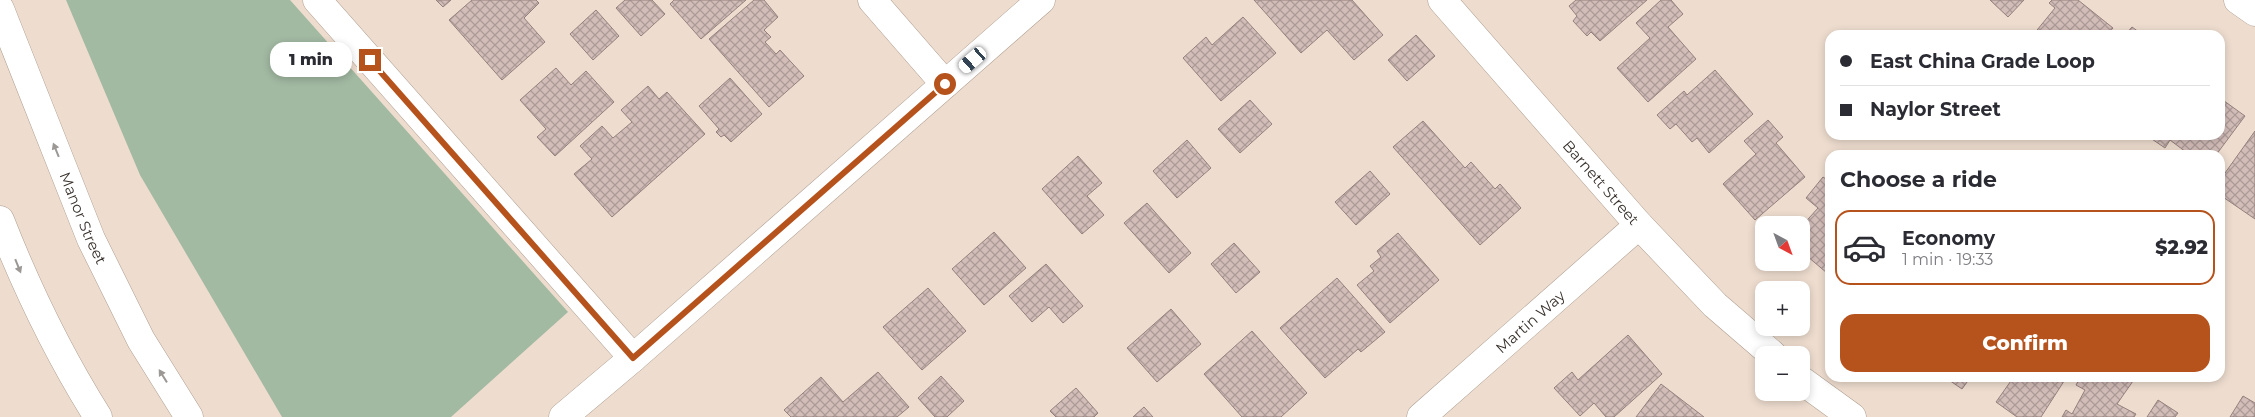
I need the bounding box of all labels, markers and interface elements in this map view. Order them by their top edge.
callout: 1 min [270,42,352,78]
car [956,44,989,76]
route end [359,49,381,71]
text: 1 min [289,50,333,69]
text: East China Grade Loop [1870,50,2095,73]
route start [934,73,956,95]
text: Naylor Street [1870,98,2001,121]
street label: Barnett Street [1559,136,1644,228]
one-way arrow [51,143,59,157]
text: Choose a ride [1840,166,1997,193]
street label: Manor Street [56,169,111,267]
north arrow [1755,216,1810,271]
map controls [1755,216,1810,401]
icon: car [1842,225,1887,270]
text: Economy [1902,227,1995,250]
text: $2.92 [2155,236,2208,259]
text: 1 min · 19:33 [1902,250,1993,269]
one-way arrow [14,259,22,274]
button: + [1755,281,1810,336]
street label: Martin Way [1491,285,1569,357]
button: Confirm [1840,314,2210,372]
button: − [1755,346,1810,401]
one-way arrow [158,369,168,382]

